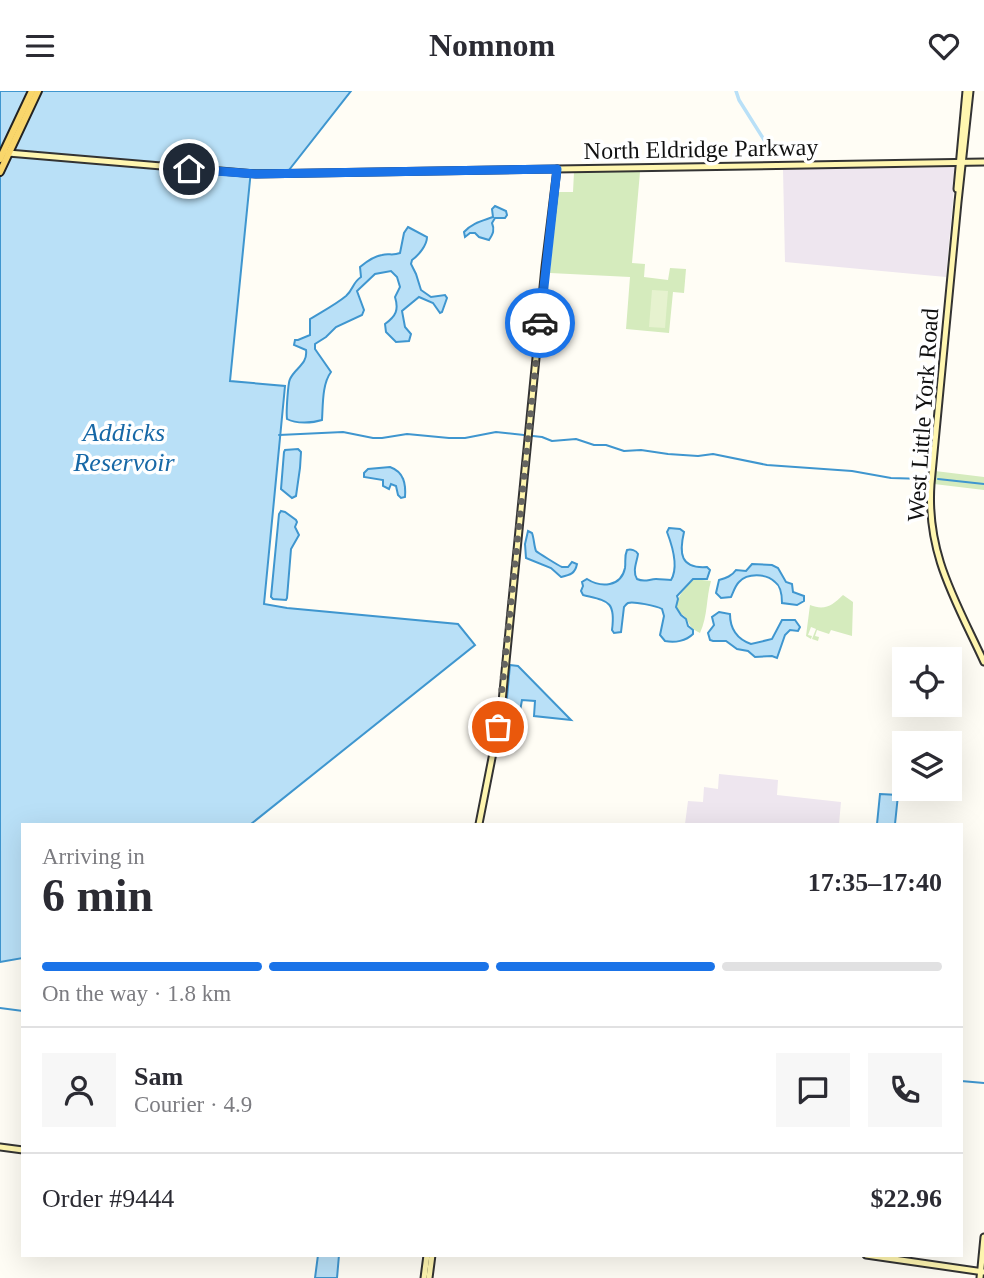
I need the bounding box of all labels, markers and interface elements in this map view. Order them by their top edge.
icon: menu [21,27,59,65]
text: Nomnom [429,27,555,63]
icon: heart [925,27,963,65]
street label: North Eldridge Parkway [583,134,819,164]
pin [159,139,219,199]
icon: home [170,150,208,188]
courier [505,288,575,358]
icon: car [521,304,559,342]
street label: West Little York Road [903,307,943,523]
water label: Addicks Reservoir [72,418,175,477]
map controls [892,647,962,801]
button: locate [892,647,962,717]
pin [468,697,528,757]
icon: bag [479,708,517,746]
button: layers [892,731,962,801]
text: Arriving in [42,844,145,869]
text: 17:35–17:40 [808,868,942,897]
text: 6 min [42,870,153,921]
text: On the way · 1.8 km [42,981,231,1006]
button: person [42,1053,116,1127]
button: chat [776,1053,850,1127]
button: phone [868,1053,942,1127]
text: Sam [134,1062,183,1091]
text: Courier · 4.9 [134,1092,252,1117]
text: Order #9444 [42,1184,174,1213]
text: $22.96 [871,1184,942,1213]

